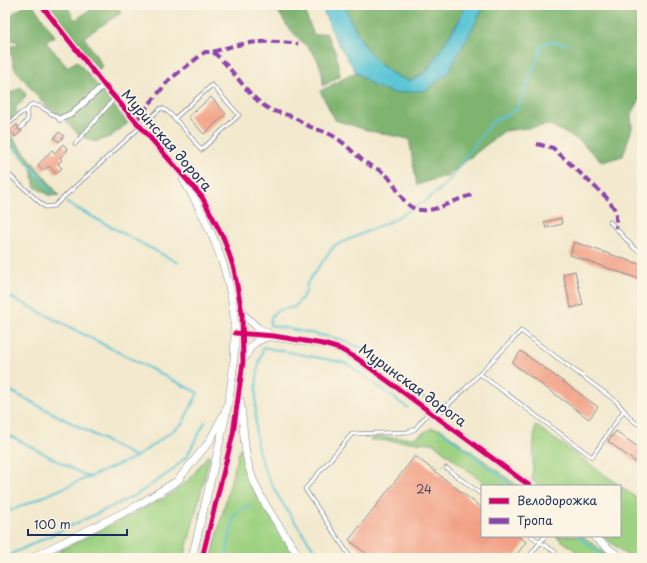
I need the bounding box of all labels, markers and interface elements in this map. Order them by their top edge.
street label: Муринская дорога [117,85,217,196]
street label: Муринская дорога [355,339,472,432]
house number: 24 [416,480,432,498]
legend [481,485,621,537]
text: Велодорожка [517,491,597,509]
scale bar [28,511,127,537]
text: Тропа [517,511,553,529]
text: 100 m [34,515,71,533]

